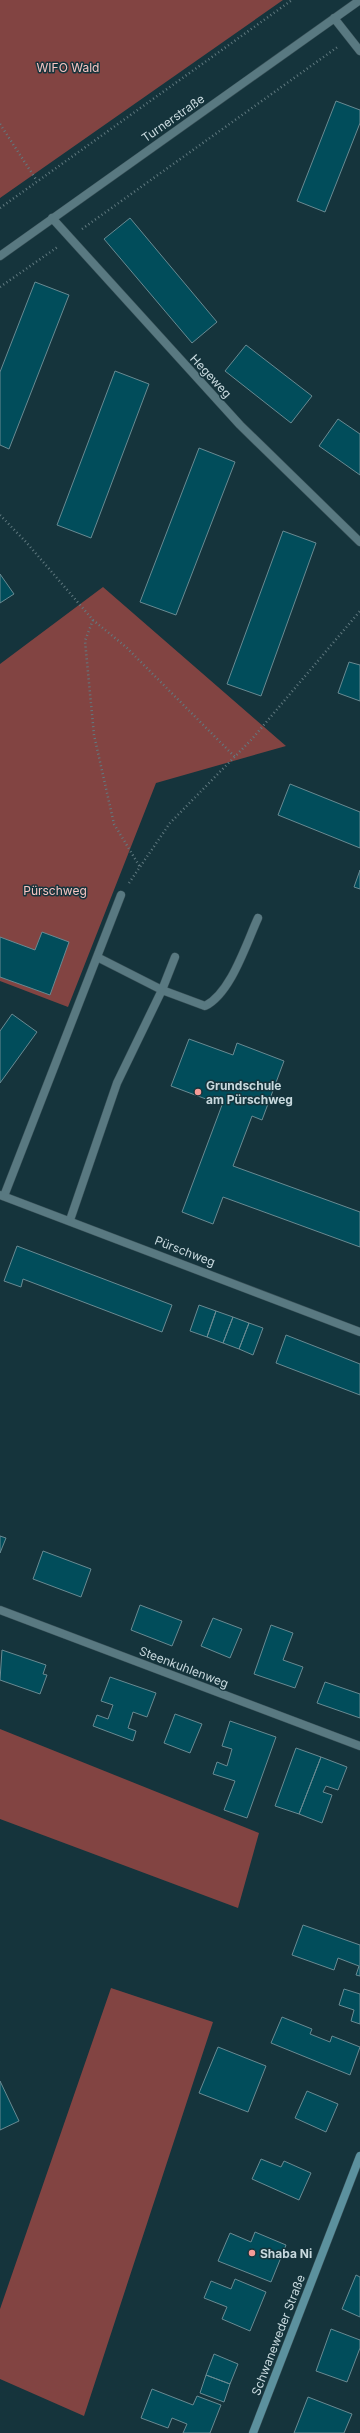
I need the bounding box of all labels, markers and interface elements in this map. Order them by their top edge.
park label: WIFO Wald [37,60,99,75]
street label: Turnerstraße [139,91,207,145]
street label: Hegeweg [187,351,235,401]
park label: Pürschweg [23,883,87,898]
place label: Grundschule am Pürschweg [206,1078,293,1107]
marker: Grundschule am Pürschweg [193,1087,203,1097]
street label: Pürschweg [153,1233,217,1269]
street label: Steenkuhlenweg [137,1643,231,1691]
place label: Shaba Ni [260,2246,312,2261]
marker: Shaba Ni [247,2248,257,2258]
street label: Schwaneweder Straße [248,2272,308,2398]

